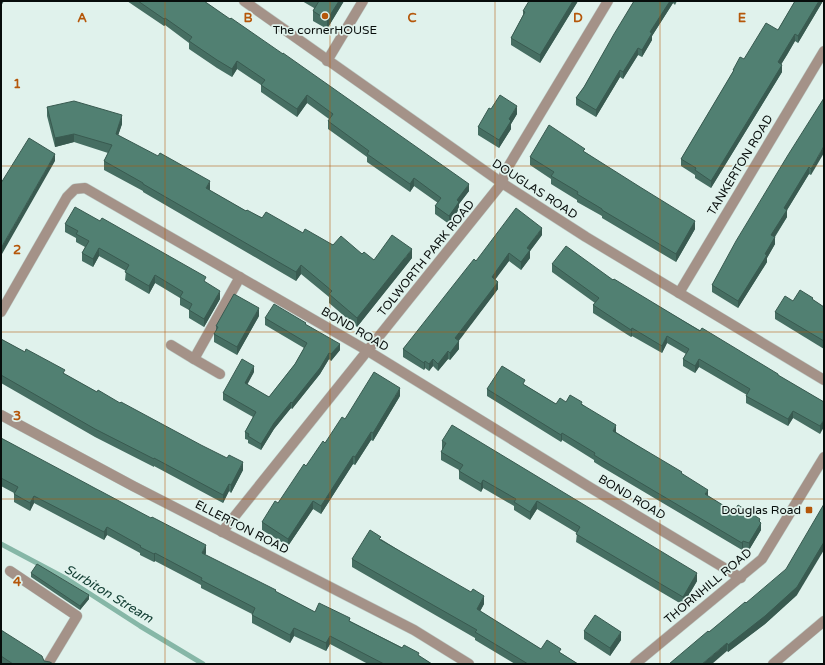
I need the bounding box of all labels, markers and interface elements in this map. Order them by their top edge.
text: A [77,10,87,26]
text: B [243,10,253,26]
text: C [407,10,417,26]
text: D [573,10,583,26]
text: E [738,10,746,26]
marker: The cornerHOUSE [320,11,330,21]
place label: The cornerHOUSE [273,23,378,37]
text: 1 [13,76,21,92]
street label: TANKERTON ROAD [704,112,776,218]
street label: DOUGLAS ROAD [490,156,580,222]
street label: TOLWORTH PARK ROAD [375,197,477,319]
text: 2 [13,242,21,258]
street label: BOND ROAD [319,304,391,354]
text: 3 [13,408,21,424]
street label: BOND ROAD [596,471,668,523]
street label: ELLERTON ROAD [193,497,291,557]
place label: Douglas Road [721,503,801,517]
marker: Douglas Road [804,505,814,515]
street label: THORNHILL ROAD [661,545,755,627]
water label: Surbiton Stream [61,561,157,627]
text: 4 [13,574,22,590]

